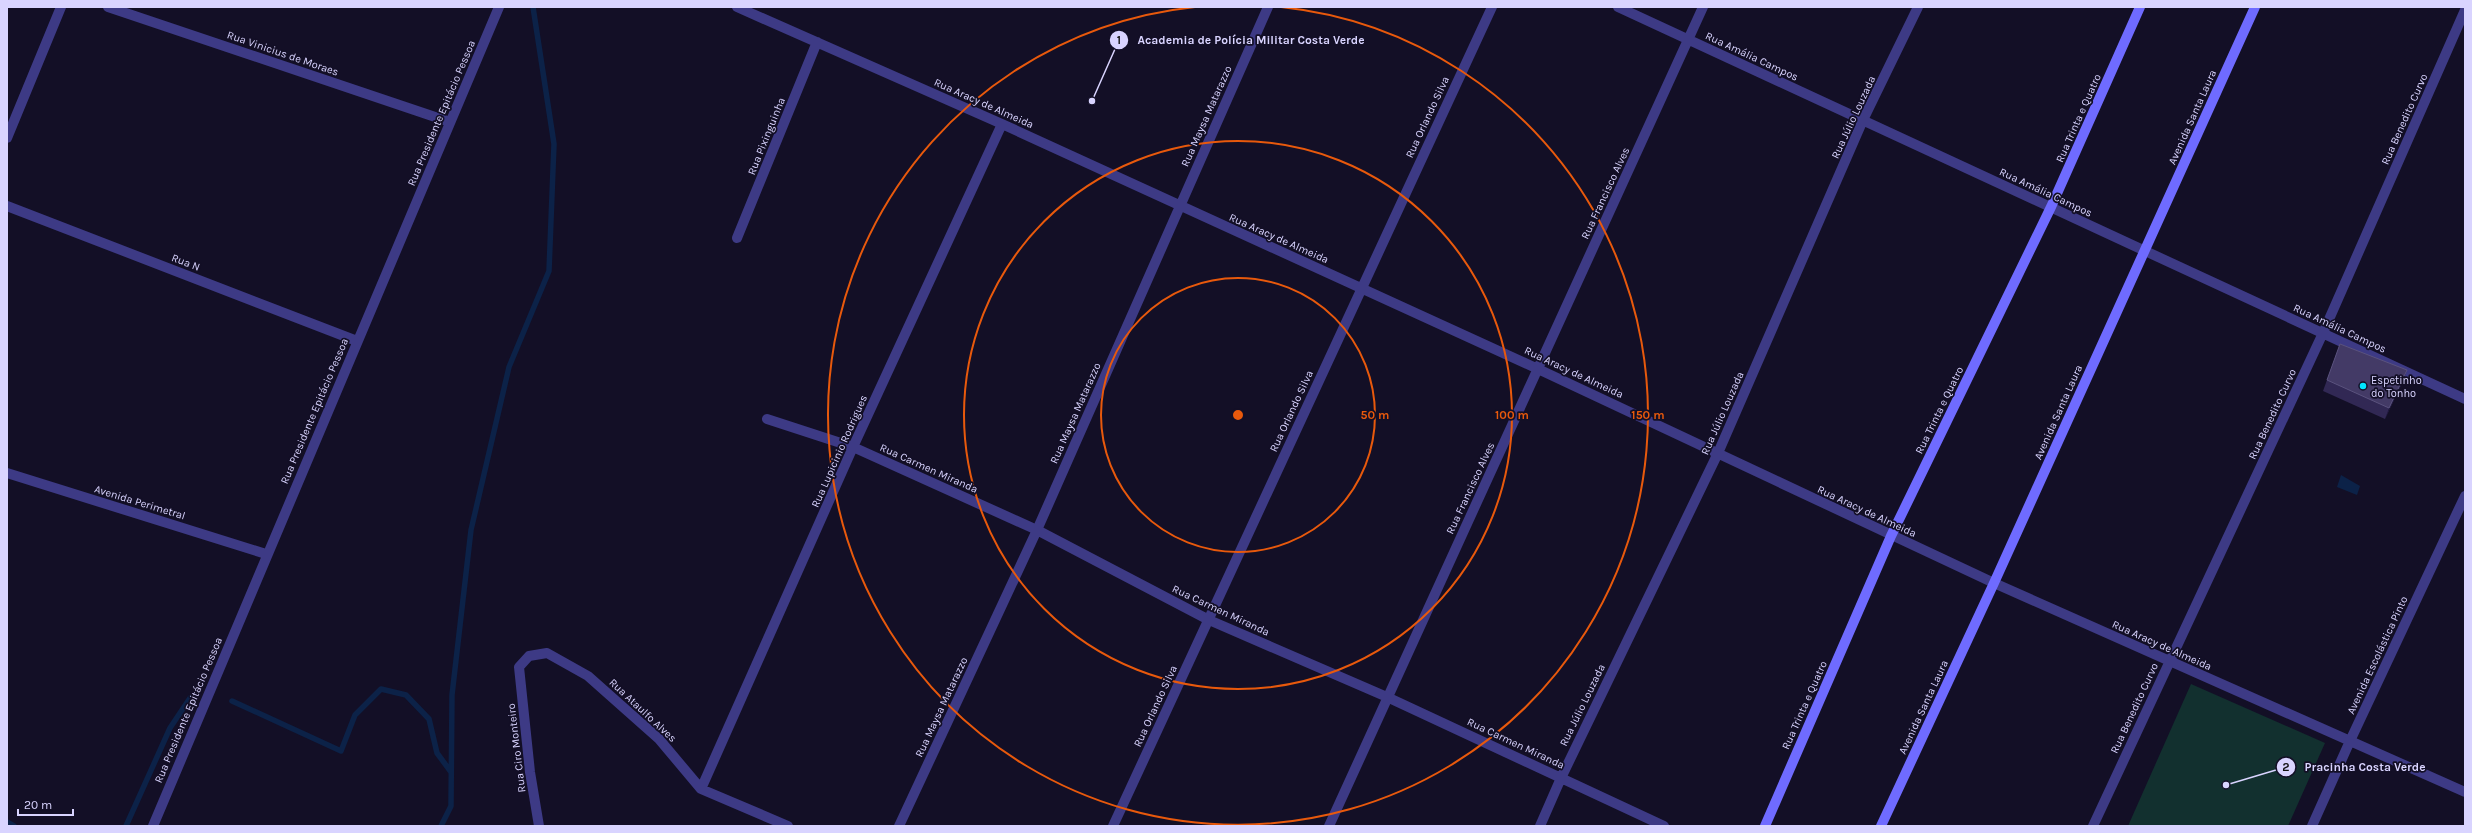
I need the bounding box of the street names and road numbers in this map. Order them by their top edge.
street label: Rua Vinicius de Moraes [225,28,340,79]
street label: Rua Amália Campos [1703,29,1801,84]
street label: Rua Presidente Epitácio Pessoa [405,38,478,188]
street label: Rua Maysa Matarazzo [1178,64,1235,169]
street label: Avenida Santa Laura [2166,68,2219,167]
street label: Rua Trinta e Quatro [2053,72,2104,165]
street label: Rua Benedito Curvo [2379,72,2430,167]
street label: Rua Orlando Silva [1403,74,1452,160]
street label: Rua Júlio Louzada [1829,74,1878,161]
street label: Rua Aracy de Almeida [932,76,1036,131]
street label: Rua Pixinguinha [745,96,788,177]
street label: Rua Francisco Alves [1578,145,1633,241]
street label: Rua Amália Campos [1997,165,2095,220]
street label: Rua Aracy de Almeida [1227,211,1331,266]
street label: Rua N [170,251,202,274]
street label: Rua Amália Campos [2291,301,2389,356]
street label: Rua Presidente Epitácio Pessoa [278,336,351,486]
street label: Rua Aracy de Almeida [1522,344,1625,401]
street label: Rua Maysa Matarazzo [1047,361,1104,466]
street label: Avenida Santa Laura [2032,363,2085,462]
street label: Rua Trinta e Quatro [1913,364,1966,456]
street label: Rua Benedito Curvo [2246,367,2299,462]
street label: Rua Orlando Silva [1267,368,1316,454]
street label: Rua Júlio Louzada [1698,370,1747,457]
street label: Rua Lupicinio Rodrigues [809,393,870,510]
street label: Rua Francisco Alves [1443,440,1498,536]
street label: Rua Carmen Miranda [878,441,980,496]
street label: Avenida Perimetral [93,482,187,523]
street label: Rua Aracy de Almeida [1815,483,1918,540]
street label: Rua Carmen Miranda [1170,582,1272,639]
street label: Avenida Escolástica Pinto [2344,594,2411,716]
street label: Rua Aracy de Almeida [2110,618,2214,673]
street label: Rua Presidente Epitácio Pessoa [152,635,225,785]
street label: Rua Maysa Matarazzo [913,655,970,759]
street label: Avenida Santa Laura [1896,658,1951,756]
street label: Rua Trinta e Quatro [1779,659,1830,752]
street label: Rua Benedito Curvo [2108,661,2161,756]
street label: Rua Júlio Louzada [1557,662,1608,748]
street label: Rua Orlando Silva [1131,663,1180,749]
street label: Rua Ataulfo Alves [606,676,679,745]
street label: Rua Ciro Monteiro [505,703,528,793]
street label: Rua Carmen Miranda [1465,715,1567,772]

